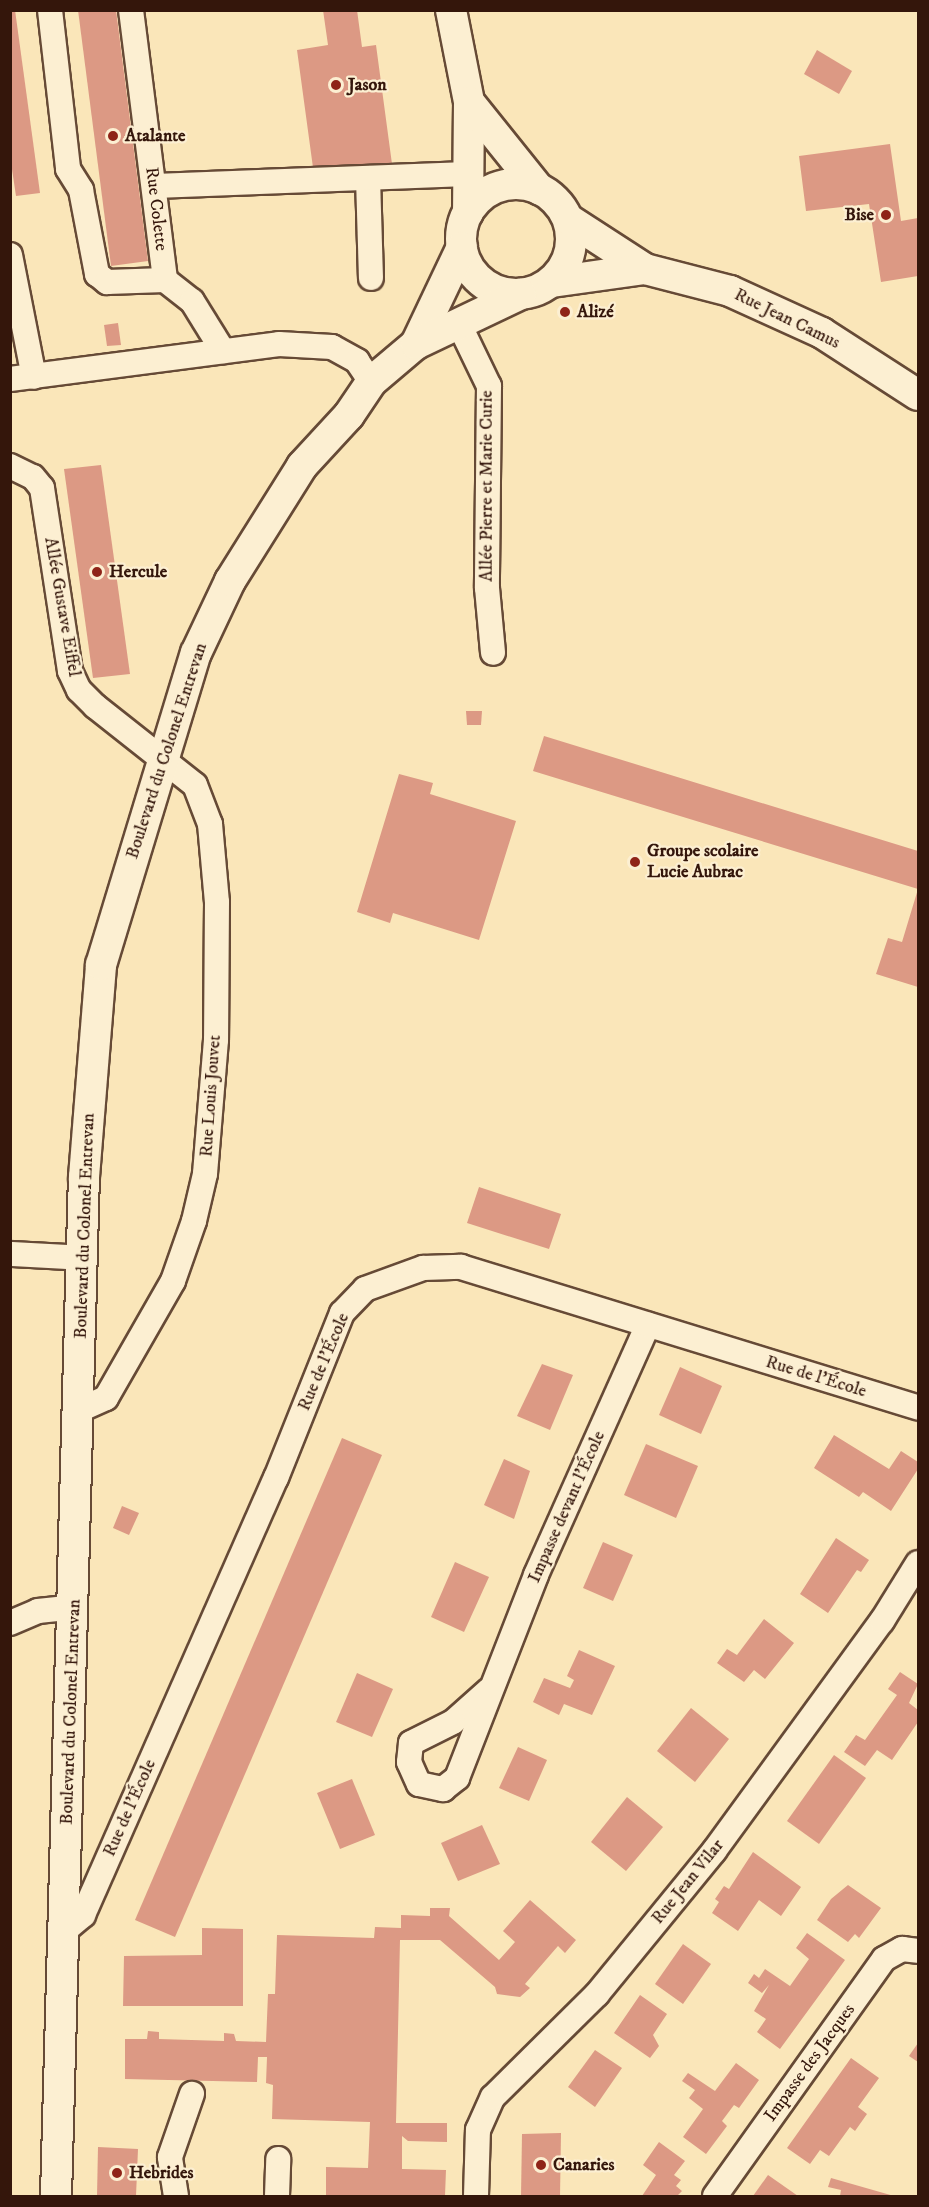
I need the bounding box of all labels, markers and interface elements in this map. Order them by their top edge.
place label: Jason [348,74,387,96]
marker: Jason [329,78,343,92]
place label: Atalante [125,125,185,147]
marker: Atalante [106,129,120,143]
street label: Rue Colette [140,166,172,252]
place label: Bise [845,204,874,226]
marker: Bise [879,208,893,222]
street label: Rue Jean Camus [731,284,843,354]
place label: Alizé [577,301,614,323]
marker: Alizé [558,305,572,319]
street label: Allée Pierre et Marie Curie [476,390,498,582]
street label: Allée Gustave Eiffel [39,536,85,678]
place label: Hercule [109,561,167,583]
marker: Hercule [90,565,104,579]
street label: Boulevard du Colonel Entrevan [122,640,212,862]
place label: Groupe scolaire Lucie Aubrac [647,841,758,884]
marker: Groupe scolaire Lucie Aubrac [628,855,642,869]
street label: Rue Louis Jouvet [196,1034,226,1158]
street label: Boulevard du Colonel Entrevan [70,1113,100,1339]
street label: Rue de l'École [294,1310,354,1414]
street label: Rue de l'École [763,1351,869,1403]
street label: Impasse devant l'École [524,1428,610,1586]
street label: Boulevard du Colonel Entrevan [56,1599,86,1825]
street label: Rue de l'École [99,1756,161,1860]
street label: Rue Jean Vilar [647,1835,729,1929]
street label: Impasse des Jacques [760,2000,860,2126]
place label: Canaries [553,2154,614,2176]
marker: Canaries [534,2158,548,2172]
place label: Hebrides [129,2162,193,2184]
marker: Hebrides [110,2166,124,2180]

